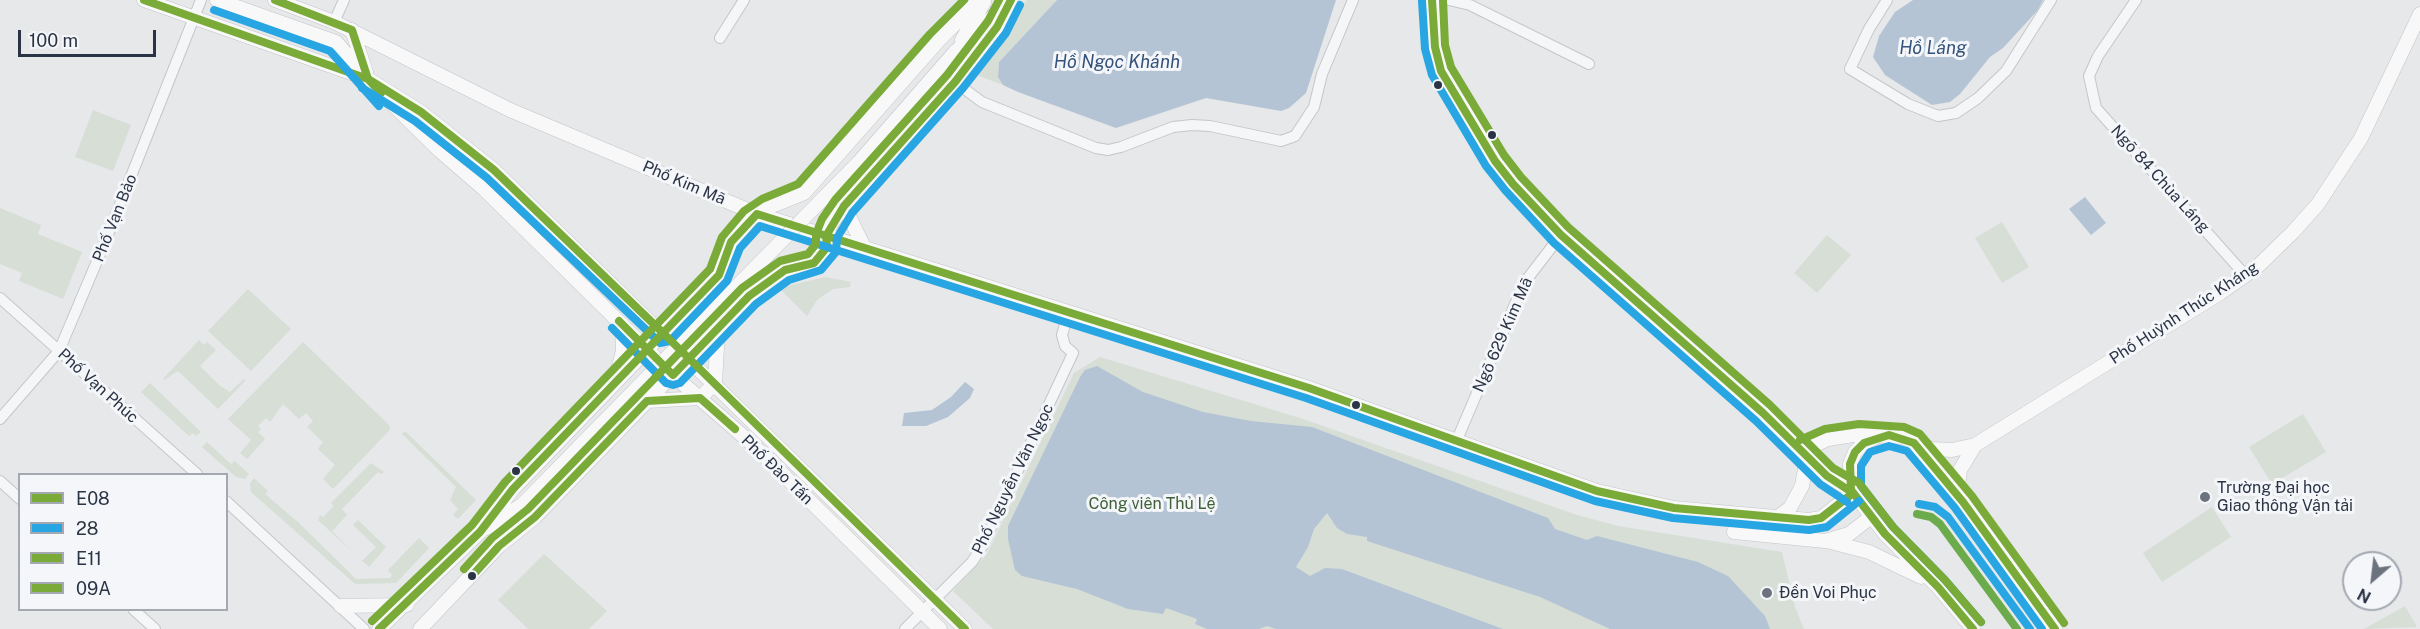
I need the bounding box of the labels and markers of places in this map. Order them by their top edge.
unlabelled marker [1432,79,1444,91]
unlabelled marker [1486,129,1498,141]
unlabelled marker [1350,399,1362,411]
unlabelled marker [510,465,522,477]
place label: Trường Đại học Giao thông Vận tải [2217,478,2353,516]
marker: Trường Đại học Giao thông Vận tải [2198,490,2212,504]
unlabelled marker [466,570,478,582]
place label: Đền Voi Phục [1779,583,1877,603]
marker: Đền Voi Phục [1760,586,1774,600]

